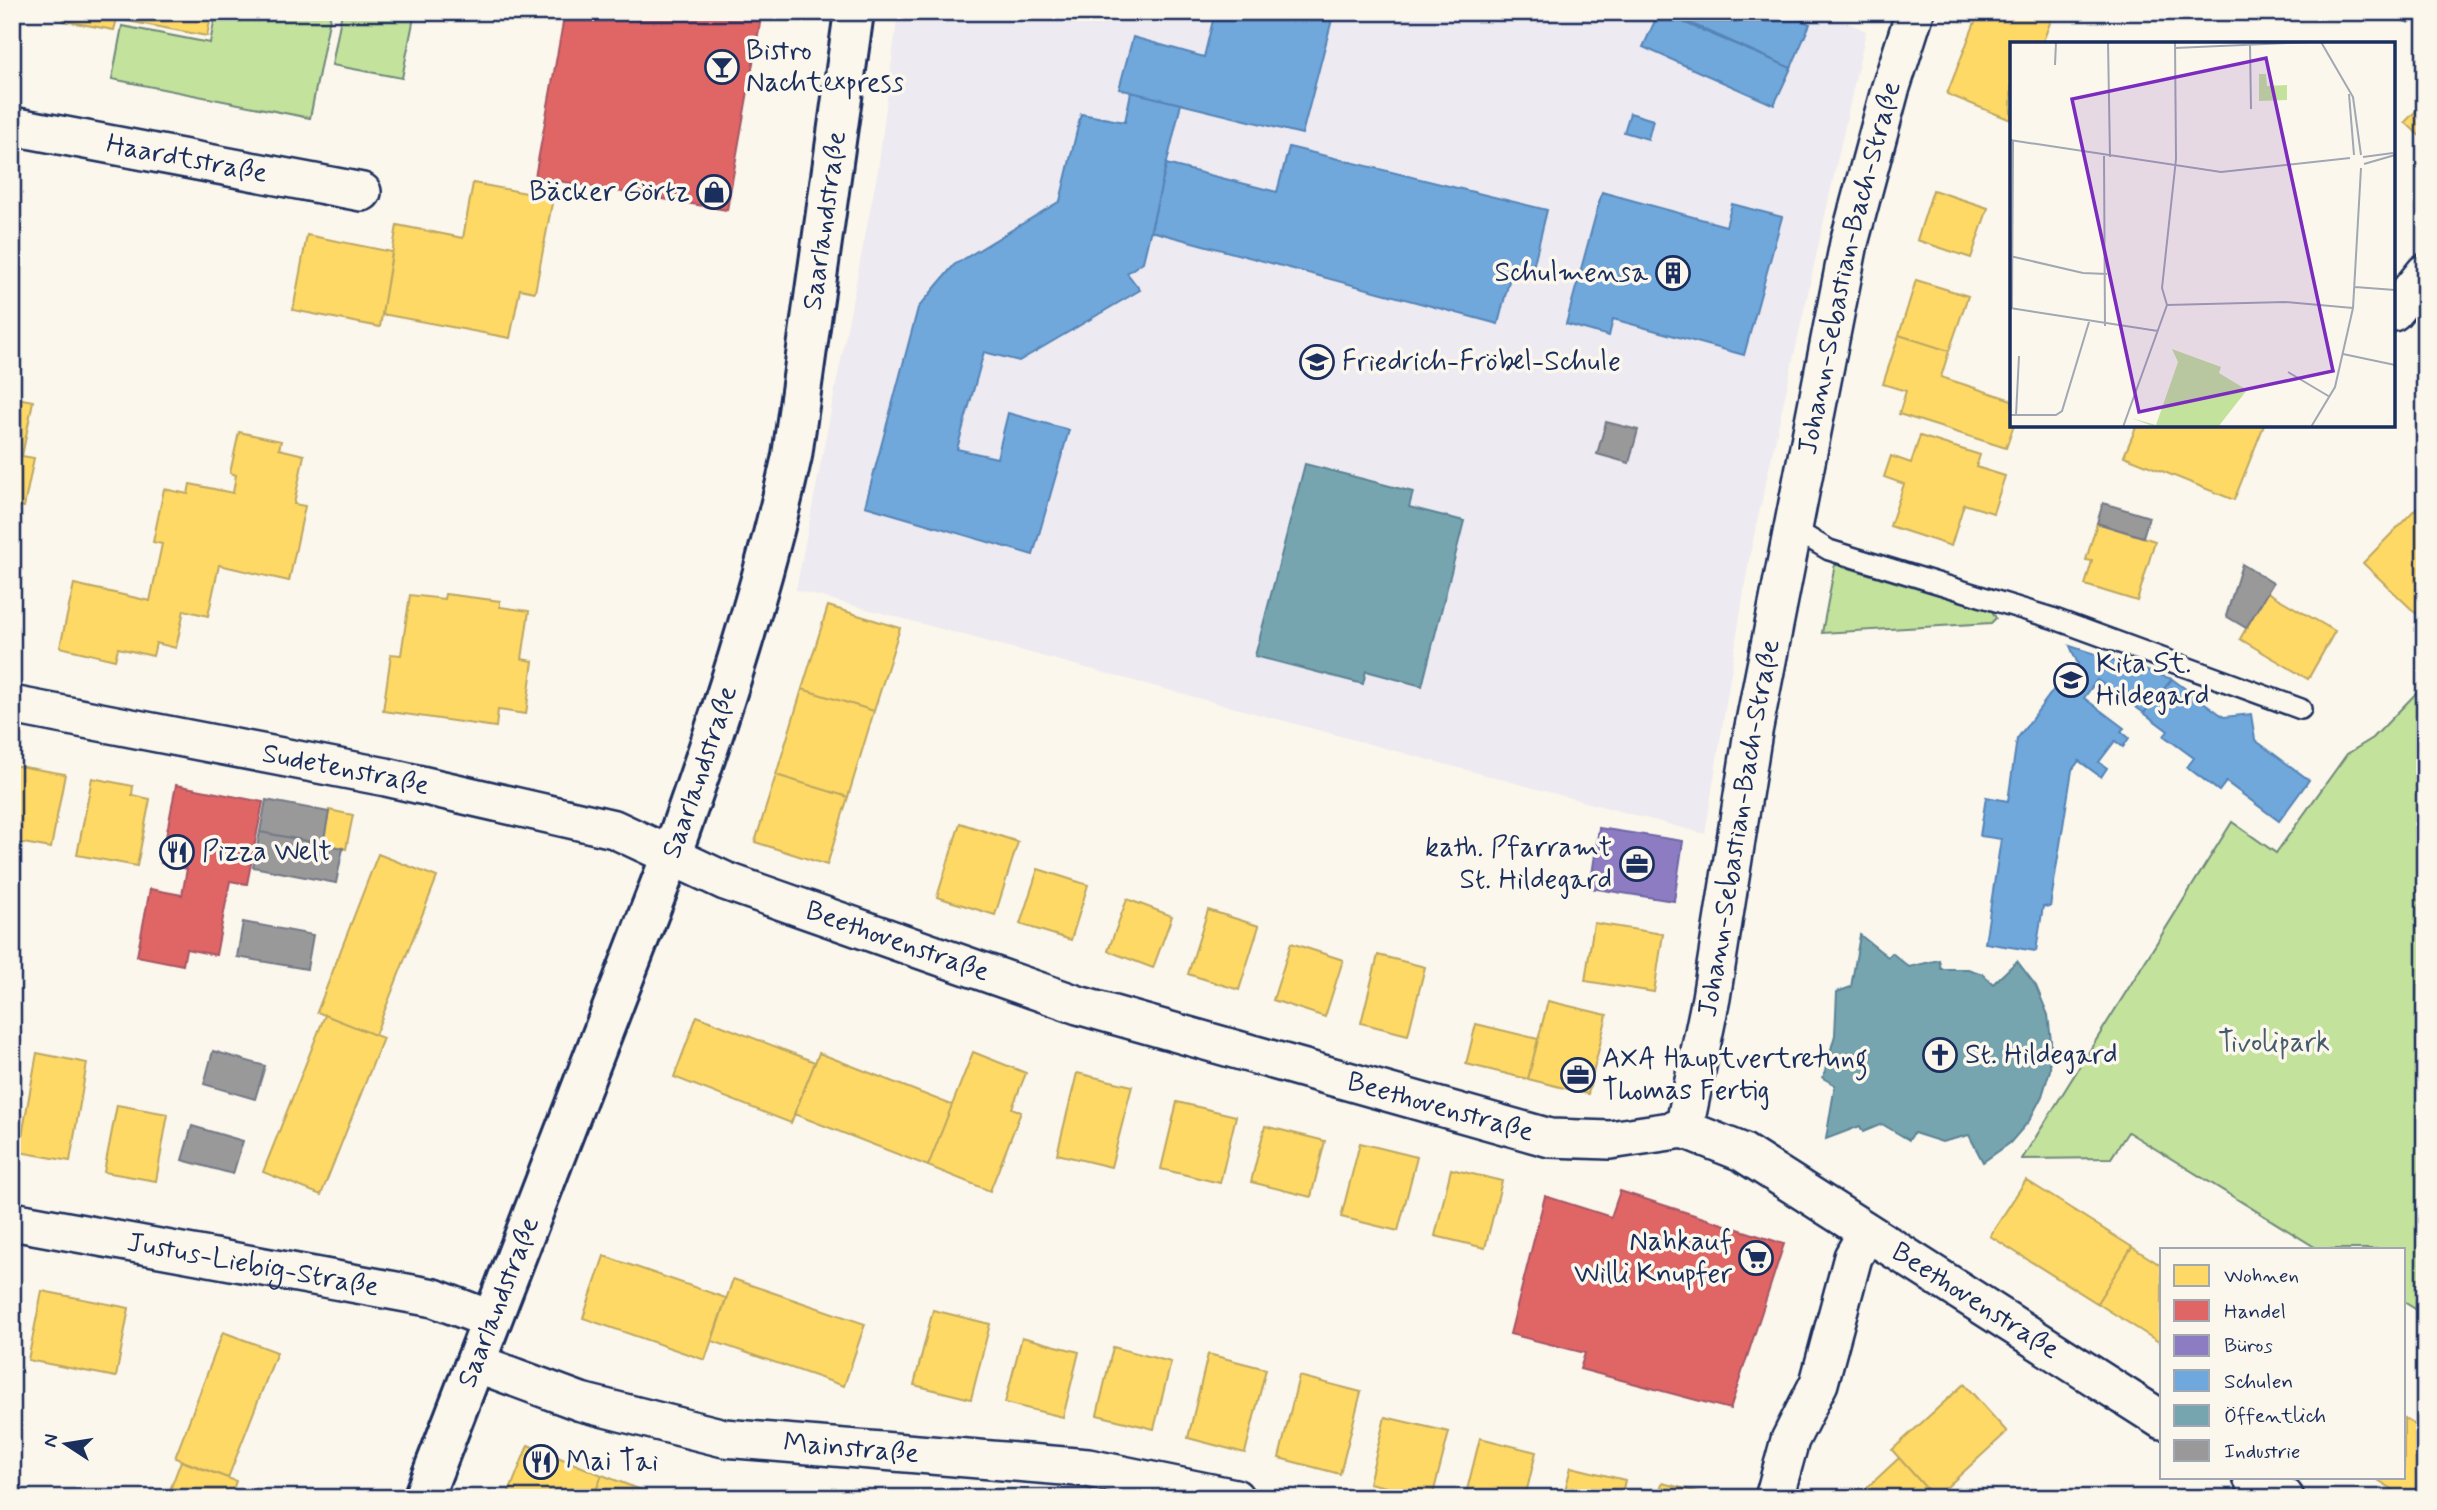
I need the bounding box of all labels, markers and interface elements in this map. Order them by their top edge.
place label: Bistro Nachtexpress [746,33,904,102]
inset map [2010,42,2395,427]
bar icon: Bistro Nachtexpress [703,48,741,86]
street label: Johann-Sebastian-Bach-Straße [1789,76,1910,458]
street label: Haardtstraße [103,126,271,192]
street label: Saarlandstraße [794,129,856,313]
shop icon: Bäcker Görtz [695,173,733,211]
place label: Bäcker Görtz [529,174,690,211]
building icon: Schulmensa [1654,254,1692,292]
place label: Schulmensa [1494,255,1648,292]
school or university icon: Friedrich-Fröbel-Schule [1298,343,1336,381]
place label: Friedrich-Fröbel-Schule [1342,344,1621,381]
street label: Johann-Sebastian-Bach-Straße [1689,636,1789,1020]
place label: Kita St. Hildegard [2096,646,2209,715]
school or university icon: Kita St. Hildegard [2052,661,2090,699]
street label: Saarlandstraße [653,681,746,864]
street label: Sudetenstraße [259,735,433,805]
place label: kath. Pfarramt St. Hildegard [1425,830,1612,899]
restaurant icon: Pizza Welt [158,833,196,871]
place label: Pizza Welt [202,834,332,871]
office icon: kath. Pfarramt St. Hildegard [1618,845,1656,883]
street label: Beethovenstraße [801,892,994,991]
park label: Tivolipark [2218,1025,2330,1062]
church icon: St. Hildegard [1921,1036,1959,1074]
place label: St. Hildegard [1965,1037,2118,1074]
place label: AXA Hauptvertretung Thomas Fertig [1602,1041,1868,1110]
office icon: AXA Hauptvertretung Thomas Fertig [1559,1056,1597,1094]
street label: Beethovenstraße [1343,1063,1538,1151]
street label: Saarlandstraße [449,1211,548,1393]
street label: Justus-Liebig-Straße [124,1224,382,1306]
place label: Nahkauf Willi Knupfer [1574,1224,1732,1293]
street label: Beethovenstraße [1884,1234,2066,1368]
supermarket icon: Nahkauf Willi Knupfer [1737,1239,1775,1277]
legend [2160,1248,2406,1478]
text: Wohnen [2224,1262,2299,1290]
text: Handel [2224,1298,2286,1326]
text: Büros [2224,1332,2273,1360]
text: Schulen [2224,1368,2293,1396]
text: Öffentlich [2224,1402,2326,1430]
north arrow [32,1408,102,1478]
street label: Mainstraße [782,1424,920,1472]
text: N [37,1432,64,1450]
text: Industrie [2224,1438,2300,1466]
restaurant icon: Mai Tai [522,1443,560,1481]
place label: Mai Tai [566,1444,658,1481]

